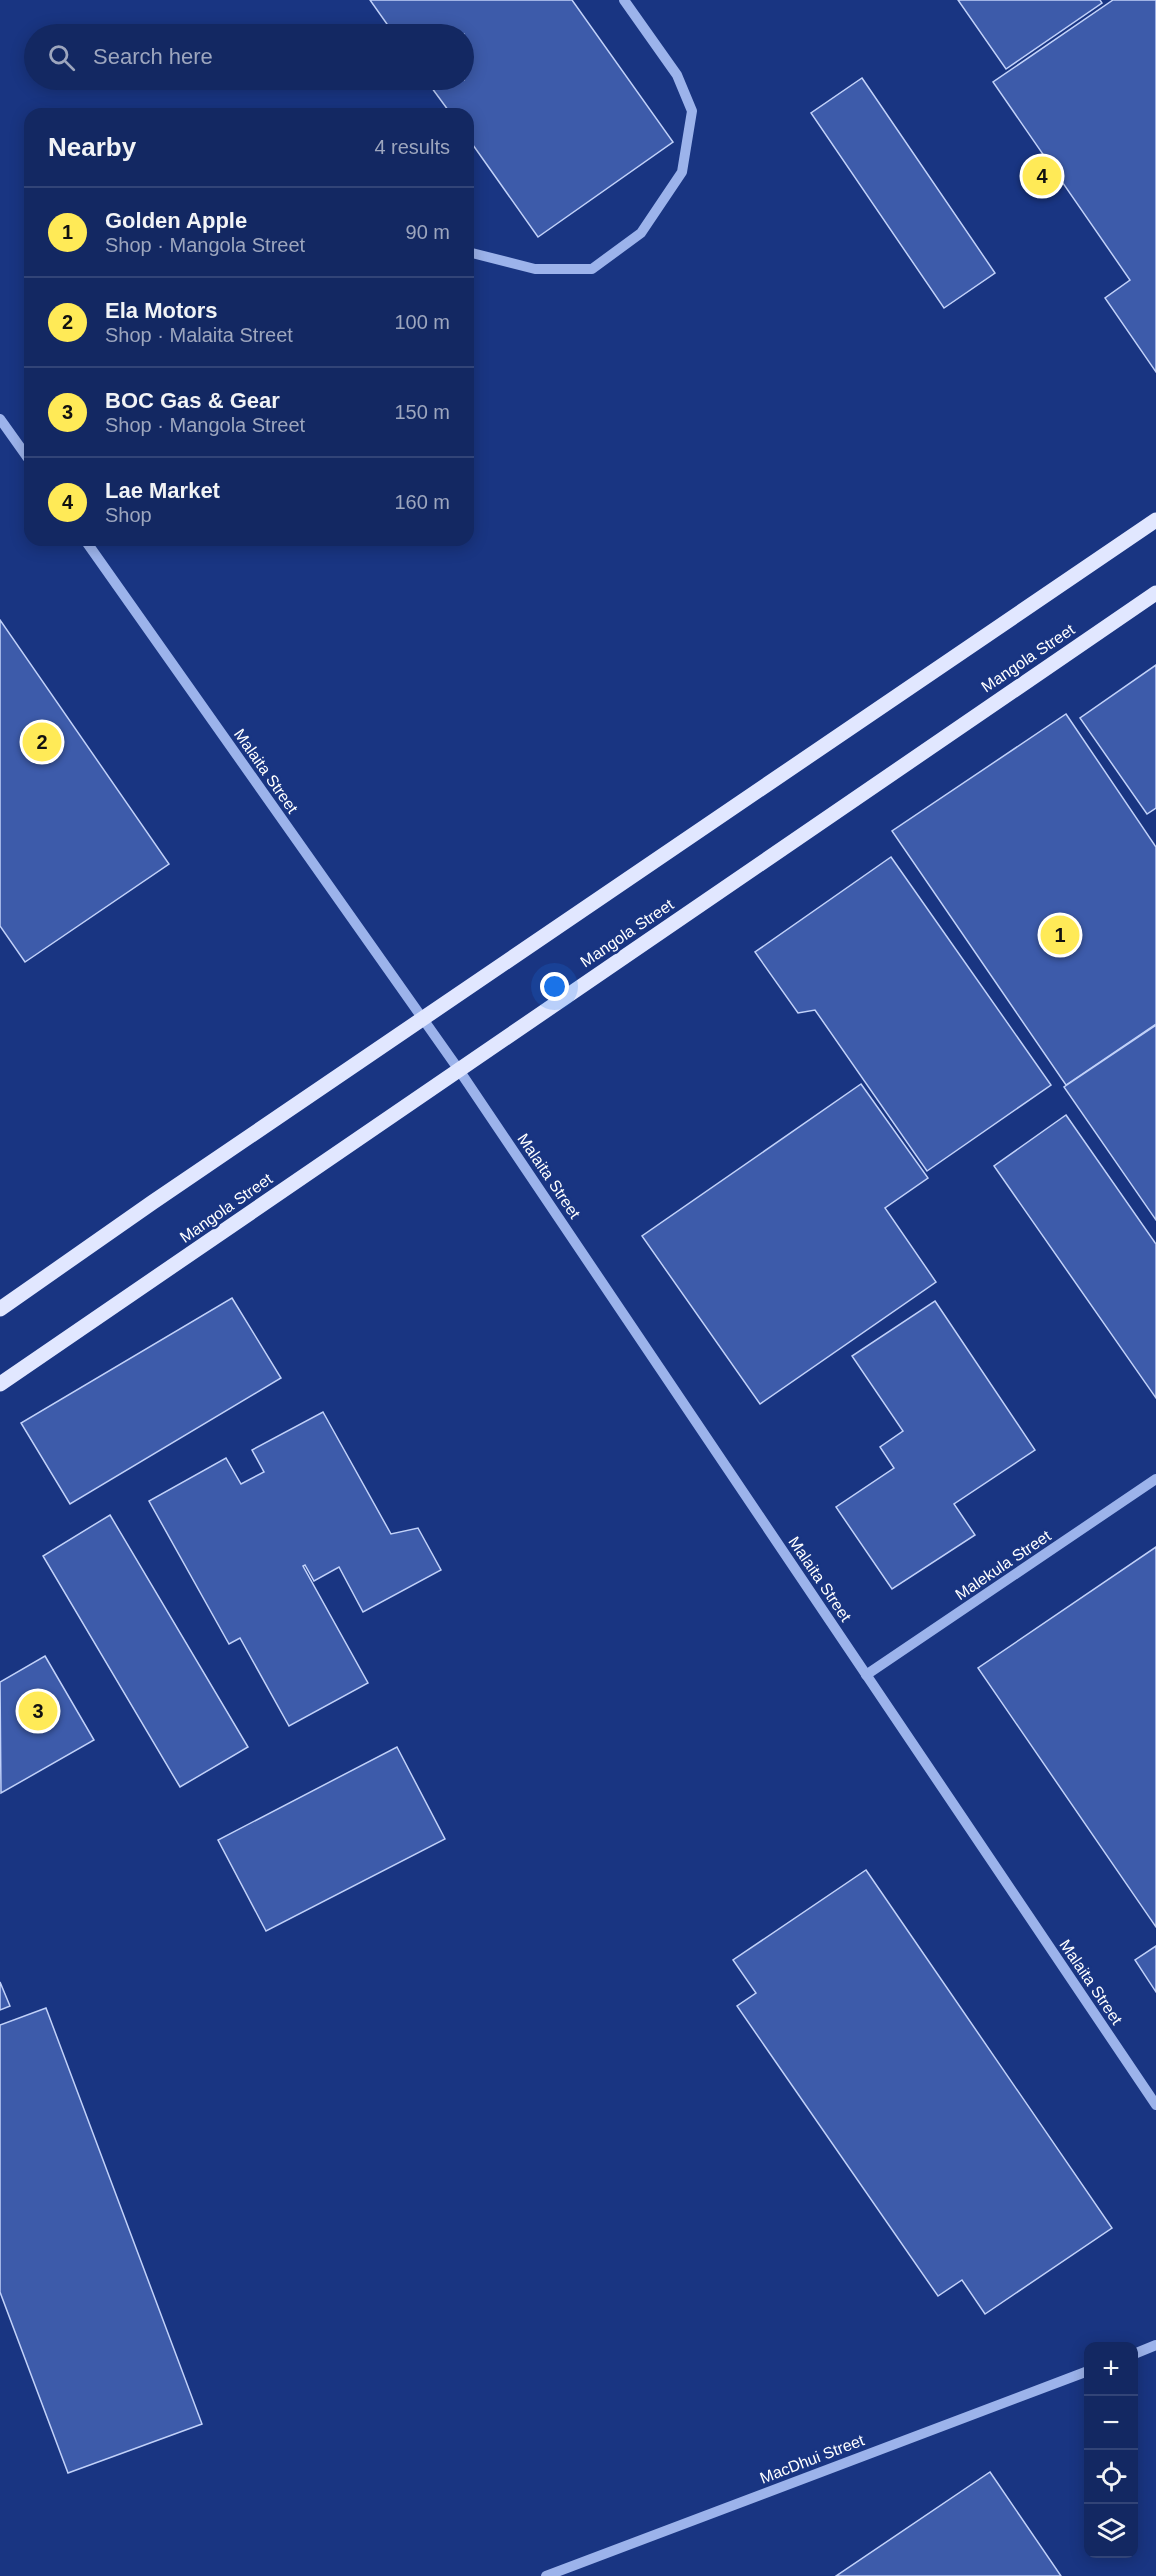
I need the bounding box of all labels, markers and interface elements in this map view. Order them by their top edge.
search box [24,24,474,90]
icon: search [45,41,78,74]
text: Search here [93,44,213,69]
text: Nearby [48,132,136,162]
text: 4 results [374,136,450,158]
pin: 4 [1022,154,1062,198]
text: Golden Apple [105,208,247,233]
text: 1 [62,221,73,243]
text: 90 m [406,221,450,243]
text: Shop · Mangola Street [105,234,305,256]
text: Ela Motors [105,298,217,323]
text: 2 [62,311,73,333]
text: 100 m [394,311,450,333]
text: Shop · Malaita Street [105,324,293,346]
text: BOC Gas & Gear [105,388,280,413]
text: 3 [62,401,73,423]
text: 150 m [394,401,450,423]
text: Shop · Mangola Street [105,414,305,436]
text: Lae Market [105,478,220,503]
text: 4 [62,491,73,513]
text: 160 m [394,491,450,513]
text: Shop [105,504,152,526]
street label: Mangola Street [978,620,1078,695]
pin: 2 [22,720,62,764]
street label: Malaita Street [231,726,302,817]
street label: Mangola Street [577,895,677,970]
pin: 1 [1040,912,1080,958]
your location [540,972,569,1001]
street label: Malaita Street [514,1130,584,1222]
street label: Mangola Street [177,1170,276,1246]
street label: Malekula Street [952,1527,1054,1603]
street label: Malaita Street [785,1533,855,1625]
pin: 3 [18,1688,57,1734]
street label: Malaita Street [1056,1936,1126,2028]
map controls [1084,2342,1138,2558]
button: + [1084,2342,1138,2396]
button: − [1084,2396,1138,2450]
street label: MacDhui Street [757,2431,867,2487]
button: locate [1084,2450,1138,2504]
button: layers [1084,2504,1138,2558]

